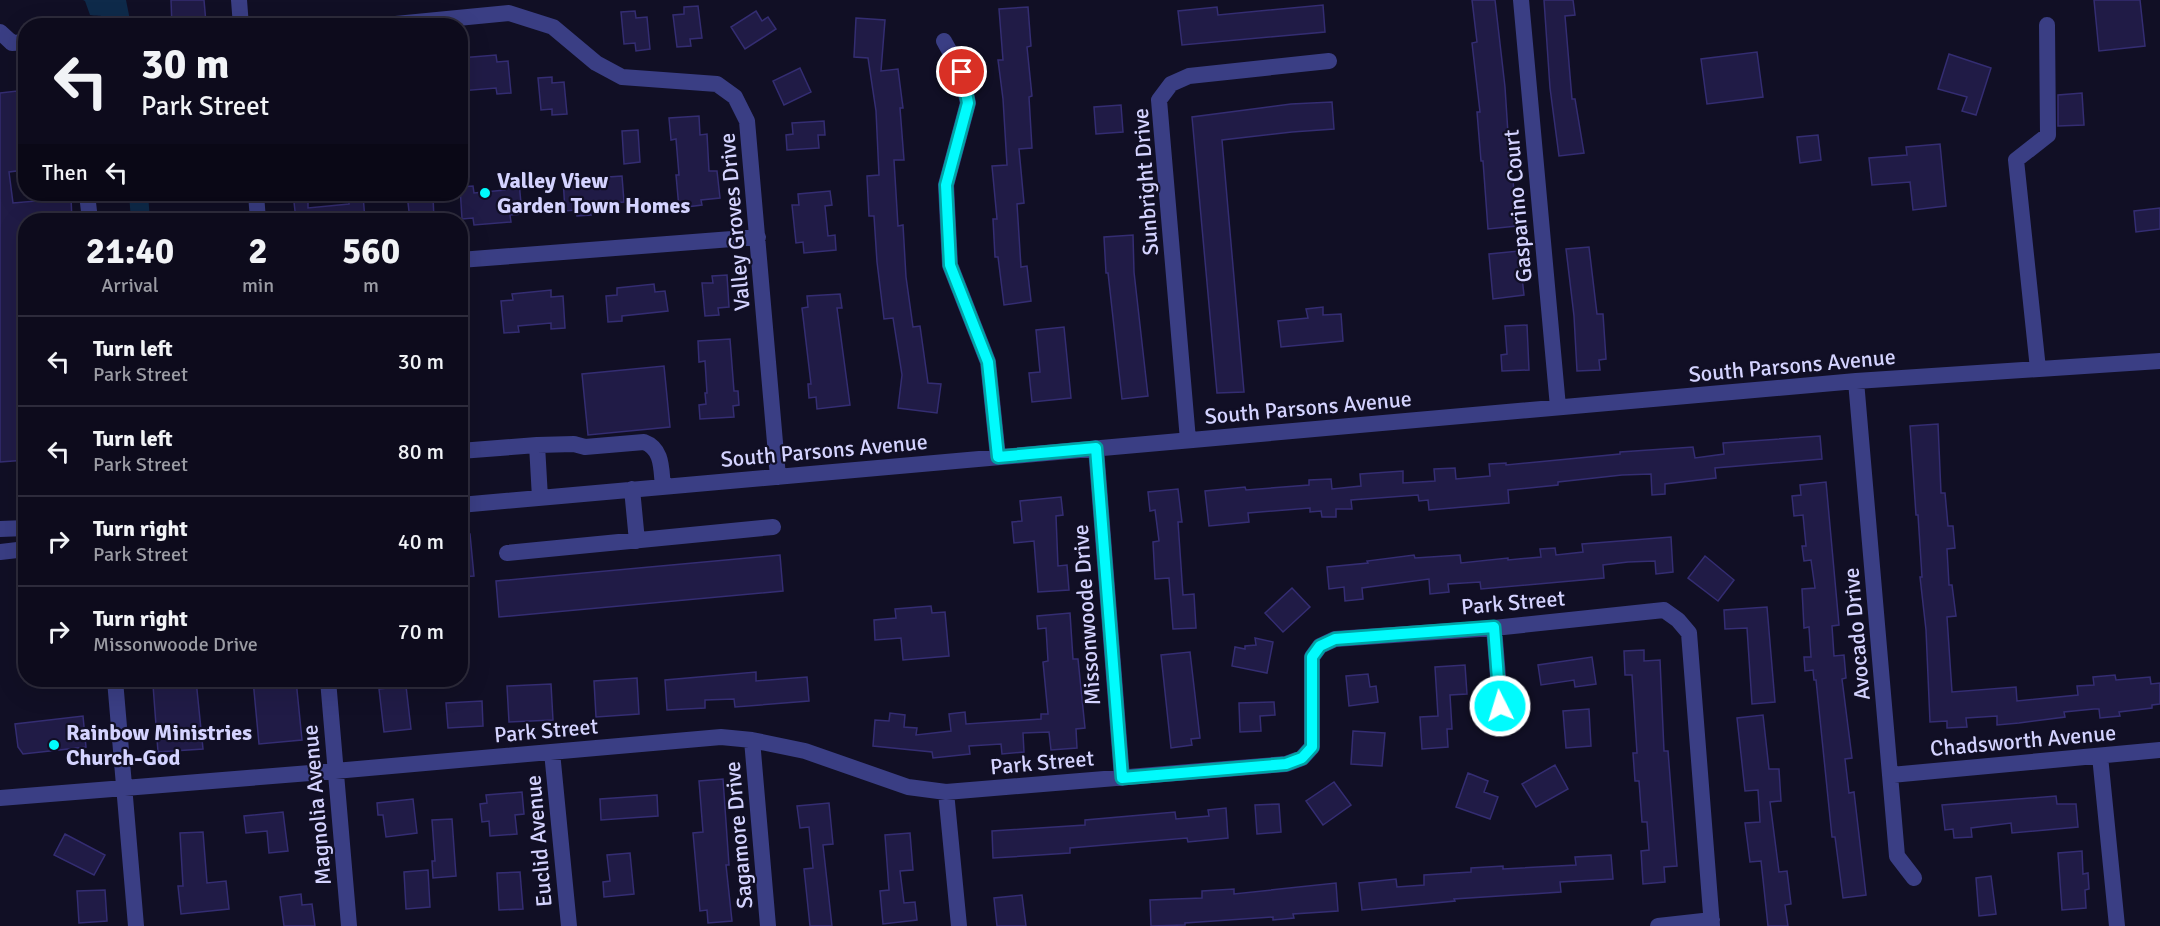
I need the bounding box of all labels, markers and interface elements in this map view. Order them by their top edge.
text: 30 m [141,39,230,90]
icon: left [42,42,120,120]
pin [936,46,987,97]
icon: arrive [945,55,978,88]
text: Park Street [141,90,269,123]
street label: Sunbright Drive [1127,107,1164,257]
street label: Gasparino Court [1497,128,1538,283]
street label: Valley Groves Drive [713,132,756,312]
icon: left [100,156,133,189]
text: Then [42,159,88,186]
place label: Valley View Garden Town Homes [497,167,690,219]
marker: Valley View Garden Town Homes [478,186,492,200]
text: 21:40 [86,229,174,274]
text: 2 [248,229,268,274]
text: 560 [342,229,400,274]
text: Arrival [101,273,159,298]
text: min [242,273,274,298]
text: m [363,273,379,298]
text: Turn left [93,335,173,362]
street label: South Parsons Avenue [1687,343,1897,388]
icon: left [42,345,75,378]
text: 30 m [398,348,444,375]
text: Park Street [93,362,188,387]
street label: South Parsons Avenue [1203,385,1413,430]
text: Turn left [93,425,173,452]
street label: South Parsons Avenue [719,428,929,473]
icon: left [42,435,75,468]
text: 80 m [398,438,444,465]
text: Park Street [93,452,188,477]
text: Turn right [93,515,188,542]
street label: Missonwoode Drive [1067,524,1106,706]
icon: right [42,525,75,558]
text: 40 m [398,528,444,555]
text: Park Street [93,542,188,567]
street label: Avocado Drive [1837,567,1876,701]
street label: Park Street [1460,584,1567,620]
text: Turn right [93,605,188,632]
icon: right [42,615,75,648]
text: 70 m [398,618,444,645]
text: Missonwoode Drive [93,632,258,657]
position arrow [1468,674,1532,738]
street label: Park Street [493,712,600,748]
place label: Rainbow Ministries Church-God [66,719,252,771]
street label: Chadsworth Avenue [1929,719,2117,762]
street label: Magnolia Avenue [296,724,337,886]
marker: Rainbow Ministries Church-God [47,738,61,752]
street label: Park Street [989,744,1096,780]
street label: Sagamore Drive [719,760,758,910]
street label: Euclid Avenue [519,774,558,908]

